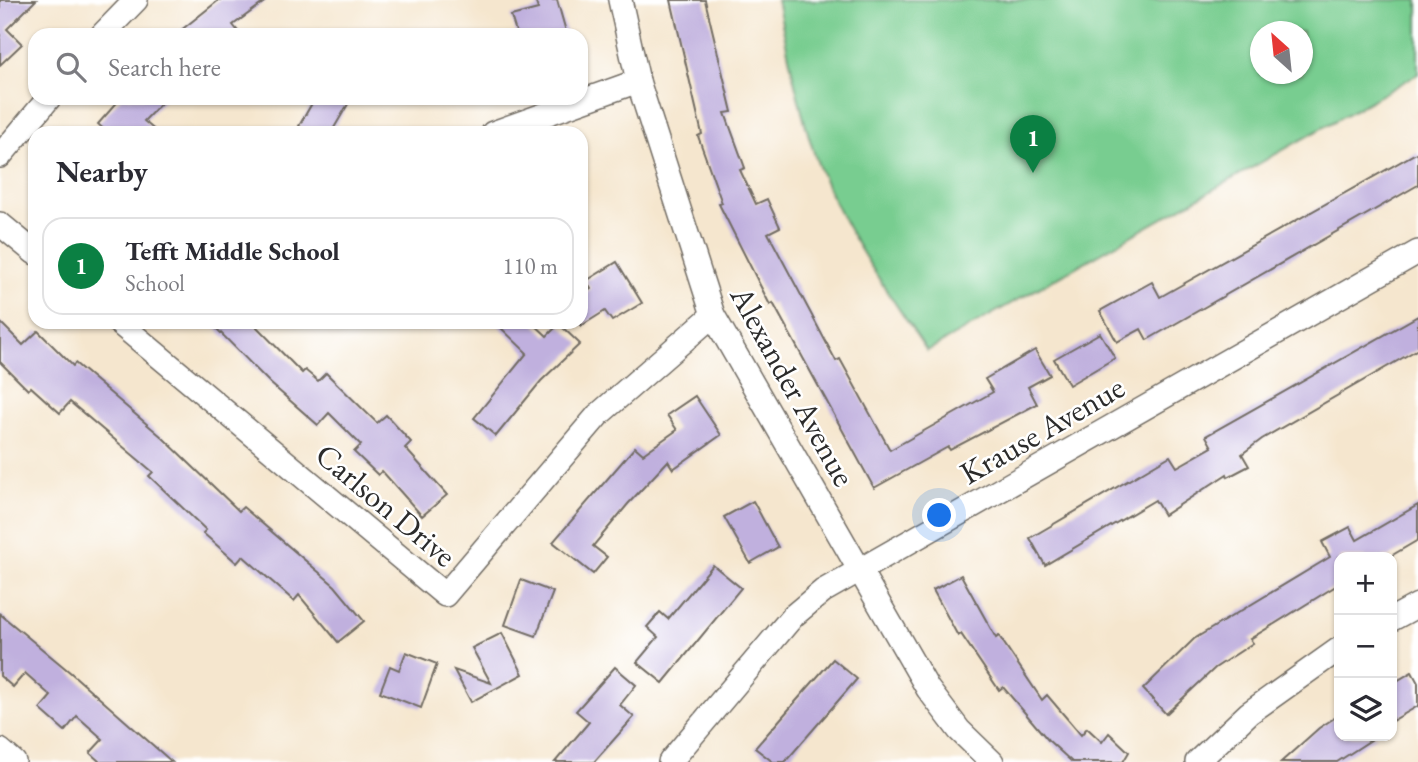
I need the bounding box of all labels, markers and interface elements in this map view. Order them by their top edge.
north arrow [1250,21,1313,84]
search box [28,28,588,105]
icon: search [52,48,90,86]
text: Search here [108,50,221,84]
pin: 1 [1010,115,1056,173]
text: Nearby [56,152,148,191]
text: Tefft Middle School [125,234,340,268]
text: 1 [75,251,87,281]
text: 110 m [502,251,558,281]
text: School [125,268,185,298]
street label: Alexander Avenue [720,278,865,493]
street label: Krause Avenue [952,366,1132,494]
street label: Carlson Drive [307,434,465,576]
your location [922,498,956,532]
map controls [1334,552,1397,741]
button: + [1334,552,1397,615]
button: − [1334,615,1397,678]
button: layers [1334,678,1397,741]

